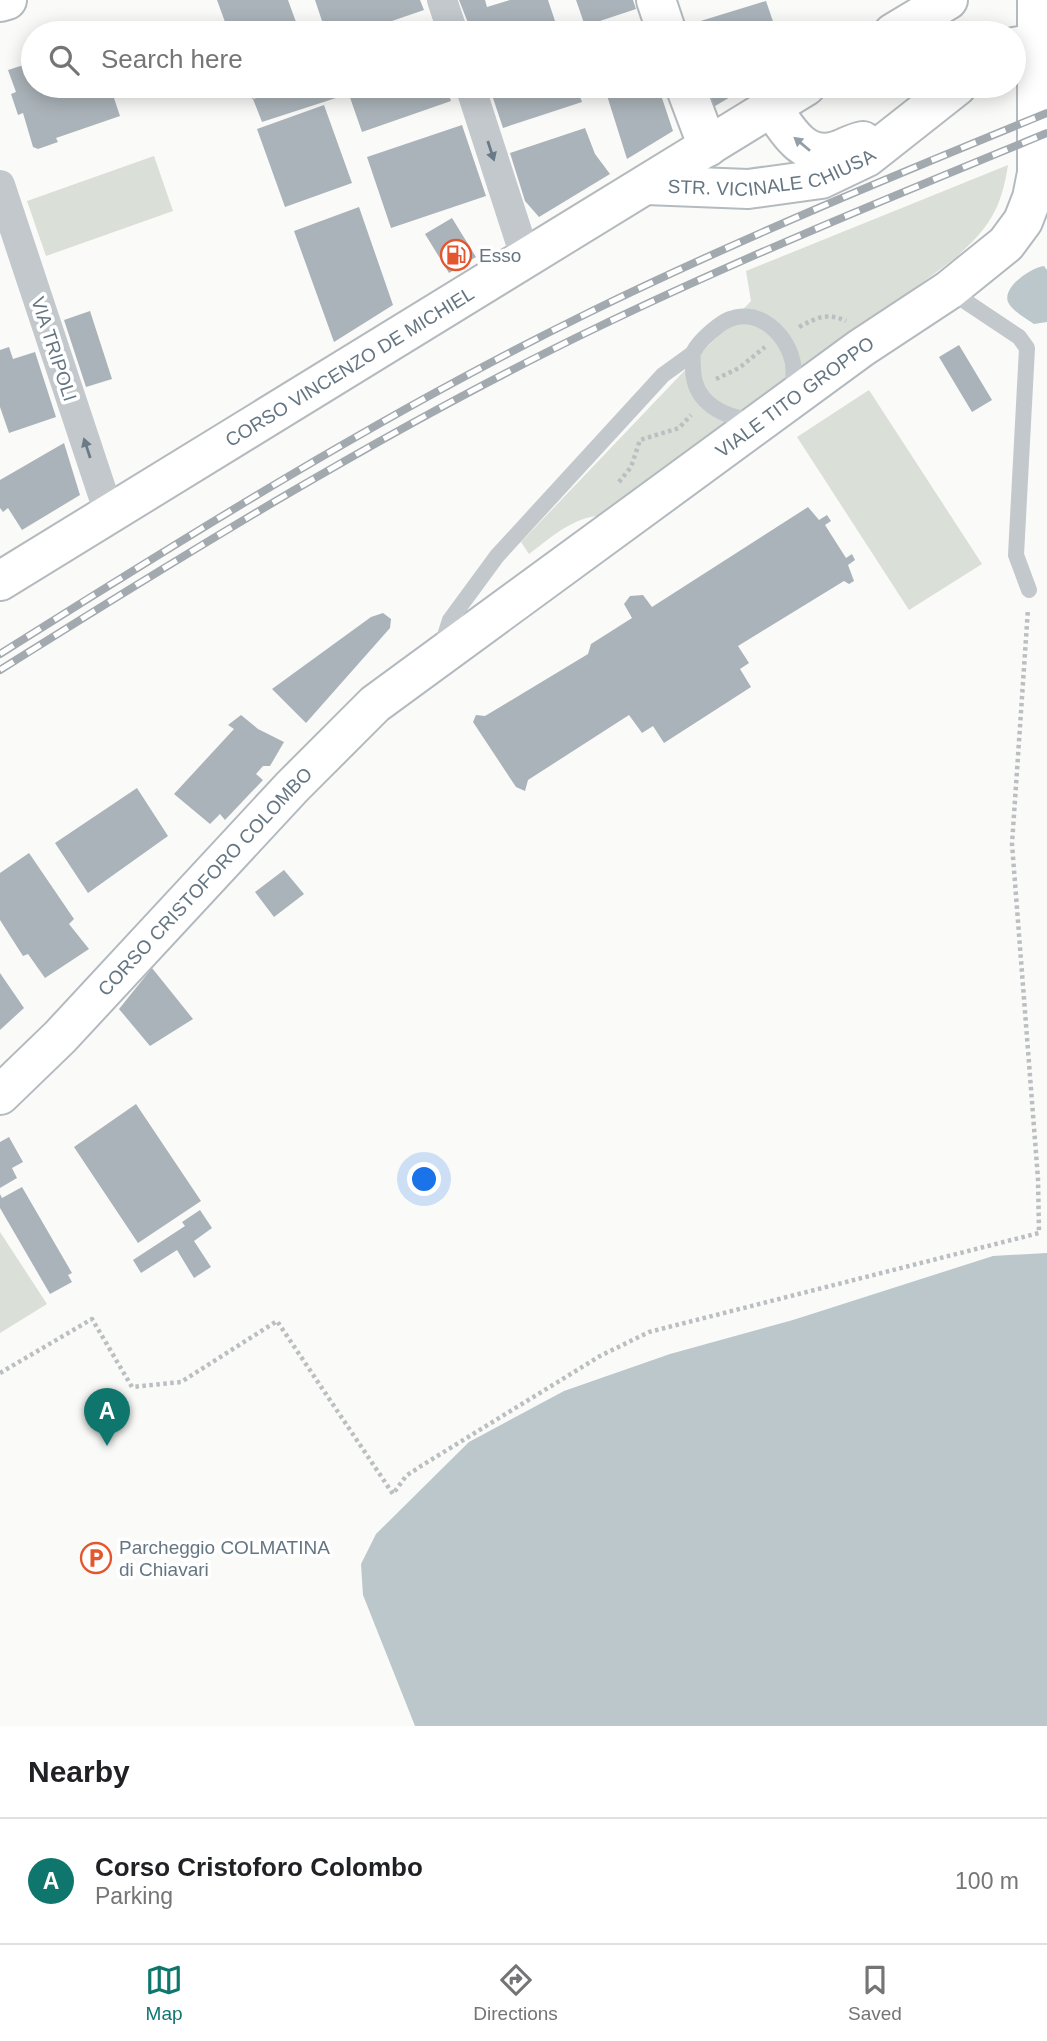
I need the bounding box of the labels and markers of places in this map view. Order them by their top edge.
fuel station icon: Esso [439,238,473,272]
place label: Esso [479,245,521,266]
pin: A [84,1388,130,1446]
place label: Parcheggio COLMATINA di Chiavari [119,1537,330,1580]
parking icon: Parcheggio COLMATINA di Chiavari [79,1541,113,1575]

